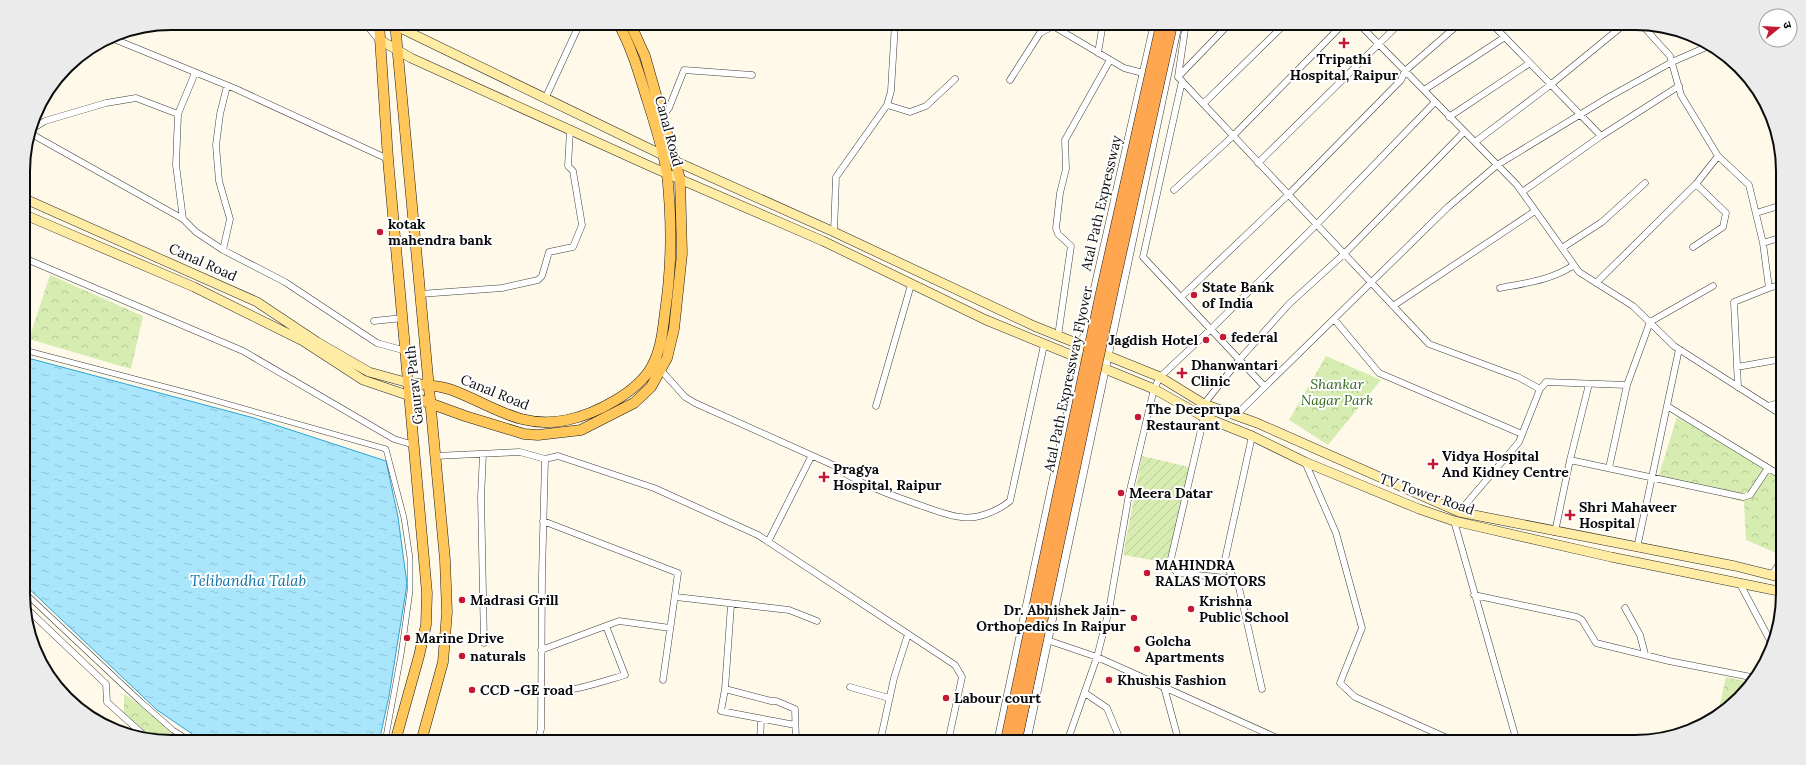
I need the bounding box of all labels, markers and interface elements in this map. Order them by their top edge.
north arrow [1758,8,1798,48]
text: उ [1780,20,1795,31]
marker: Tripathi Hospital, Raipur [1338,37,1350,49]
place label: Tripathi Hospital, Raipur [1290,50,1399,84]
street label: Canal Road [651,94,687,168]
street label: Atal Path Expressway [1076,133,1125,273]
place label: kotak mahendra bank [388,215,493,249]
marker: kotak mahendra bank [375,227,385,237]
street label: Canal Road [166,239,240,285]
place label: State Bank of India [1202,278,1275,312]
street label: Atal Path Expressway Flyover [1039,284,1096,475]
marker: State Bank of India [1189,290,1199,300]
place label: federal [1231,328,1278,346]
place label: Jagdish Hotel [1108,331,1199,349]
marker: federal [1218,332,1228,342]
marker: Jagdish Hotel [1201,335,1211,345]
street label: Gaurav Path [401,345,427,425]
place label: Dhanwantari Clinic [1191,356,1279,390]
marker: Dhanwantari Clinic [1176,367,1188,379]
street label: Canal Road [458,370,532,414]
park label: Shankar Nagar Park [1301,375,1373,409]
place label: The Deeprupa Restaurant [1146,400,1241,434]
marker: The Deeprupa Restaurant [1133,412,1143,422]
place label: Vidya Hospital And Kidney Centre [1442,447,1569,481]
marker: Vidya Hospital And Kidney Centre [1427,458,1439,470]
place label: Pragya Hospital, Raipur [833,460,942,494]
street label: TV Tower Road [1377,469,1477,519]
marker: Pragya Hospital, Raipur [818,471,830,483]
place label: Meera Datar [1129,484,1213,502]
marker: Meera Datar [1116,488,1126,498]
place label: Shri Mahaveer Hospital [1579,498,1677,532]
marker: Shri Mahaveer Hospital [1564,509,1576,521]
place label: MAHINDRA RALAS MOTORS [1155,556,1266,590]
marker: MAHINDRA RALAS MOTORS [1142,568,1152,578]
water label: Telibandha Talab [190,571,306,590]
place label: Madrasi Grill [470,591,559,609]
place label: Krishna Public School [1199,592,1290,626]
marker: Madrasi Grill [457,595,467,605]
place label: Dr. Abhishek Jain- Orthopedics In Raipur [976,601,1126,635]
marker: Krishna Public School [1186,604,1196,614]
marker: Dr. Abhishek Jain- Orthopedics In Raipur [1129,613,1139,623]
place label: Marine Drive [415,629,504,647]
place label: Golcha Apartments [1145,632,1224,666]
marker: Marine Drive [402,633,412,643]
marker: Golcha Apartments [1132,644,1142,654]
place label: naturals [470,647,526,665]
marker: naturals [457,651,467,661]
place label: Khushis Fashion [1117,671,1227,689]
marker: Khushis Fashion [1104,675,1114,685]
place label: CCD -GE road [480,681,573,699]
marker: CCD -GE road [467,685,477,695]
place label: Labour court [954,689,1041,707]
marker: Labour court [941,693,951,703]

